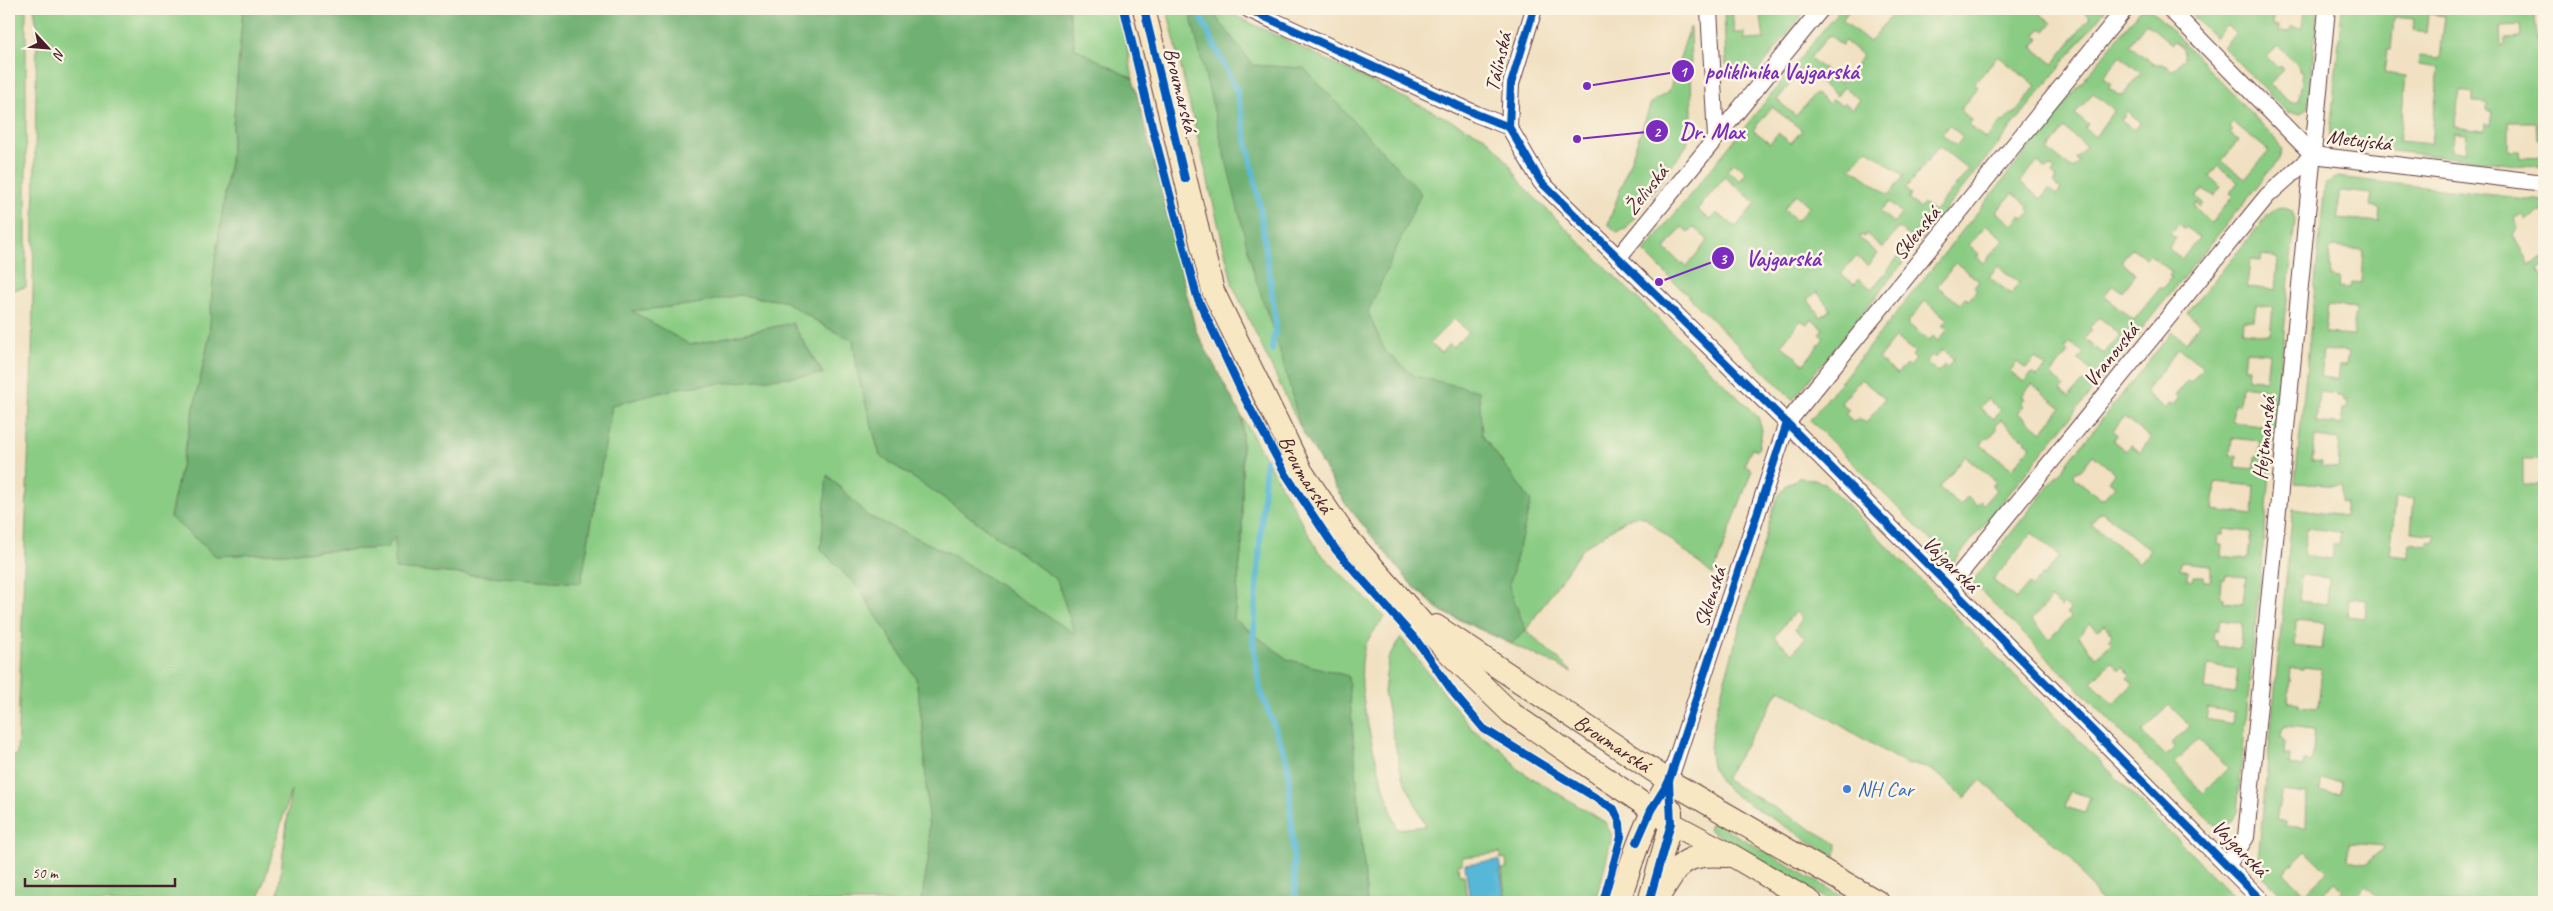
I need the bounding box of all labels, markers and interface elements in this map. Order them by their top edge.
north arrow [22,22,72,72]
street label: Tálínská [1479,28,1518,94]
street label: Broumarská [1158,45,1205,137]
text: N [49,46,69,63]
callout: poliklinika Vajgarská [1671,53,1868,90]
text: poliklinika Vajgarská [1705,58,1861,86]
text: 1 [1680,63,1689,82]
callout: Dr. Max [1645,113,1754,150]
text: Dr. Max [1680,118,1747,146]
text: 2 [1654,123,1662,142]
street label: Metujská [2325,123,2395,157]
street label: Želivská [1618,158,1675,220]
street label: Sklenská [1886,199,1947,265]
callout: Vajgarská [1711,240,1830,277]
text: Vajgarská [1746,245,1823,273]
text: 3 [1720,250,1728,269]
street label: Vranovská [2078,317,2146,392]
street label: Hejtmanská [2247,393,2281,481]
street label: Broumarská [1273,431,1340,520]
street label: Vajgarská [1917,530,1986,599]
street label: Sklenská [1688,562,1732,630]
street label: Broumarská [1569,709,1657,779]
place label: NH Car [1857,776,1916,802]
marker: NH Car [1841,783,1853,795]
street label: Vajgarská [2206,814,2275,884]
scale bar [25,856,175,888]
text: 50 m [32,864,59,883]

